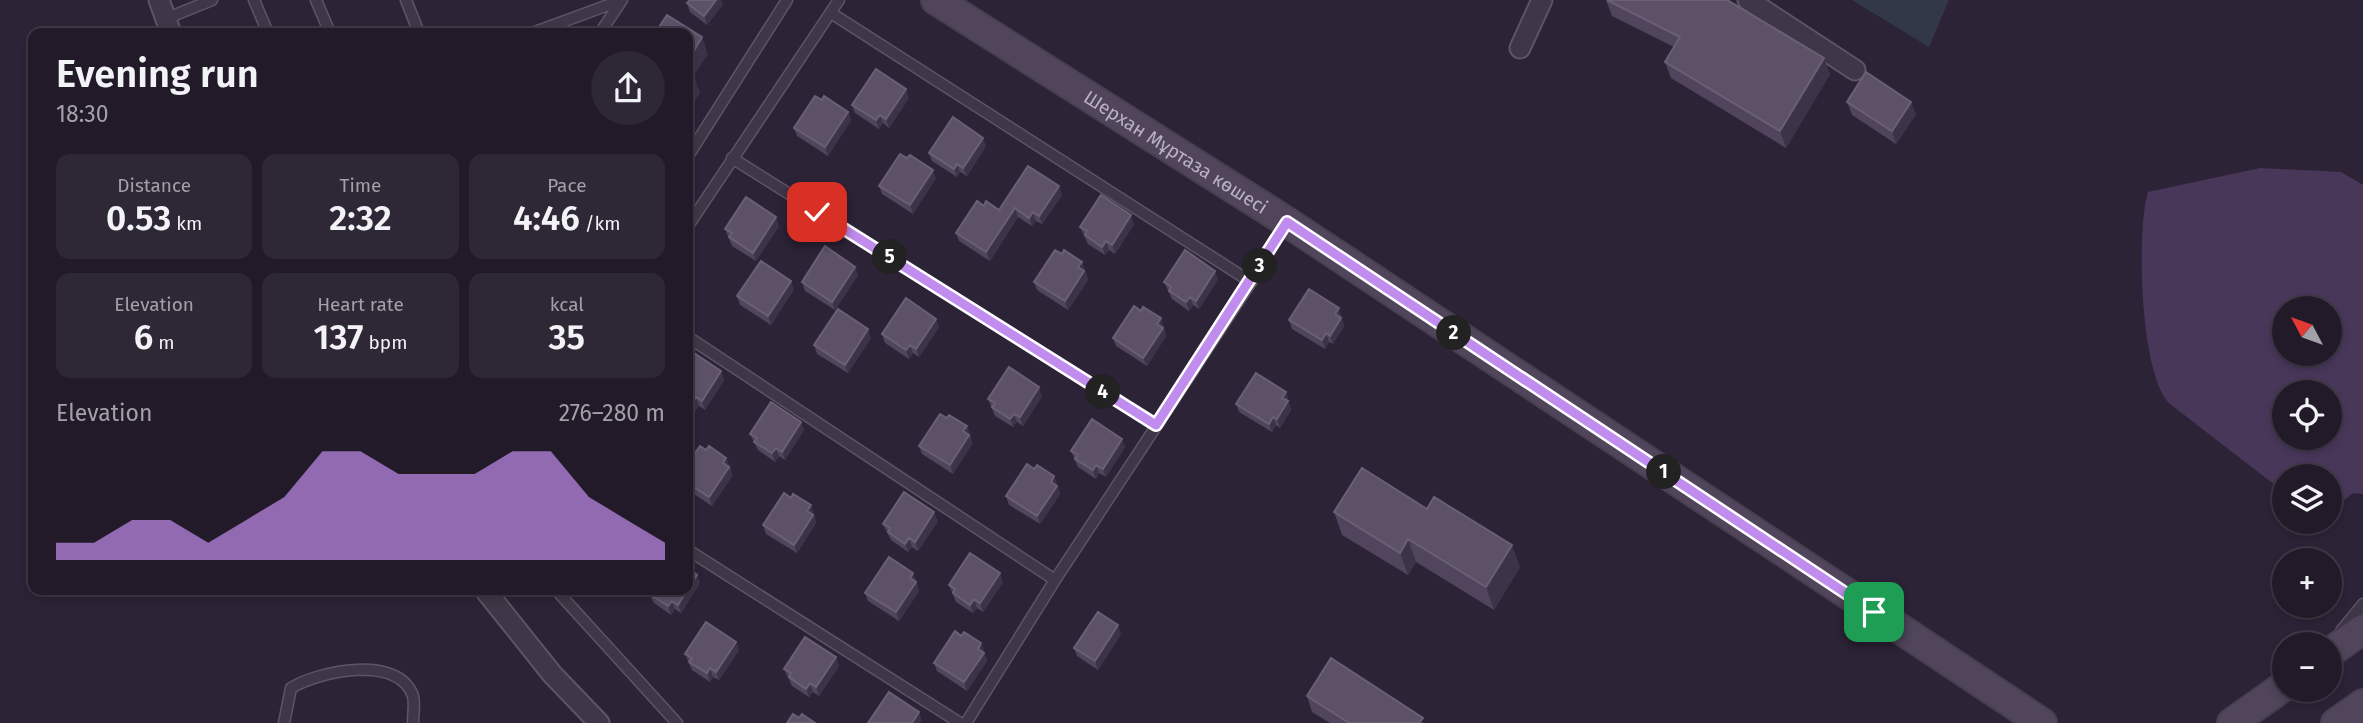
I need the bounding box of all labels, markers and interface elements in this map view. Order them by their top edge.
text: Evening run [56,51,259,97]
button: share [591,51,665,125]
street label: Шерхан Мұртаза көшесі [1079,86,1272,219]
text: 18:30 [56,100,109,128]
text: Distance [117,174,191,197]
text: Time [340,174,381,197]
text: Pace [547,174,587,197]
pin [787,182,847,242]
icon: check [798,193,836,231]
text: 0.53 [106,197,171,239]
text: 2:32 [329,197,392,239]
text: 4:46 [513,197,580,239]
text: km [171,212,202,235]
text: /km [580,212,621,235]
pin: 5 [872,240,908,274]
text: 5 [884,245,895,268]
pin: 3 [1242,248,1278,284]
text: 3 [1255,254,1264,277]
text: Elevation [114,293,194,316]
text: Heart rate [317,293,404,316]
text: kcal [550,293,584,316]
north arrow [2272,296,2342,366]
map controls [2272,296,2342,702]
text: 6 [134,316,153,358]
text: 137 [314,316,364,358]
text: 35 [549,316,585,358]
pin: 2 [1436,316,1472,350]
text: 2 [1449,321,1458,344]
text: m [153,331,175,354]
text: bpm [364,331,407,354]
pin: 4 [1086,374,1120,410]
text: 4 [1097,380,1108,403]
button: locate [2272,380,2342,450]
text: Elevation [56,399,152,427]
text: 276–280 m [559,399,665,427]
pin: 1 [1646,454,1682,490]
text: 1 [1659,460,1668,483]
button: layers [2272,464,2342,534]
button: + [2272,548,2342,618]
pin [1844,582,1904,642]
icon: arrive [1855,593,1893,631]
button: − [2272,632,2342,702]

